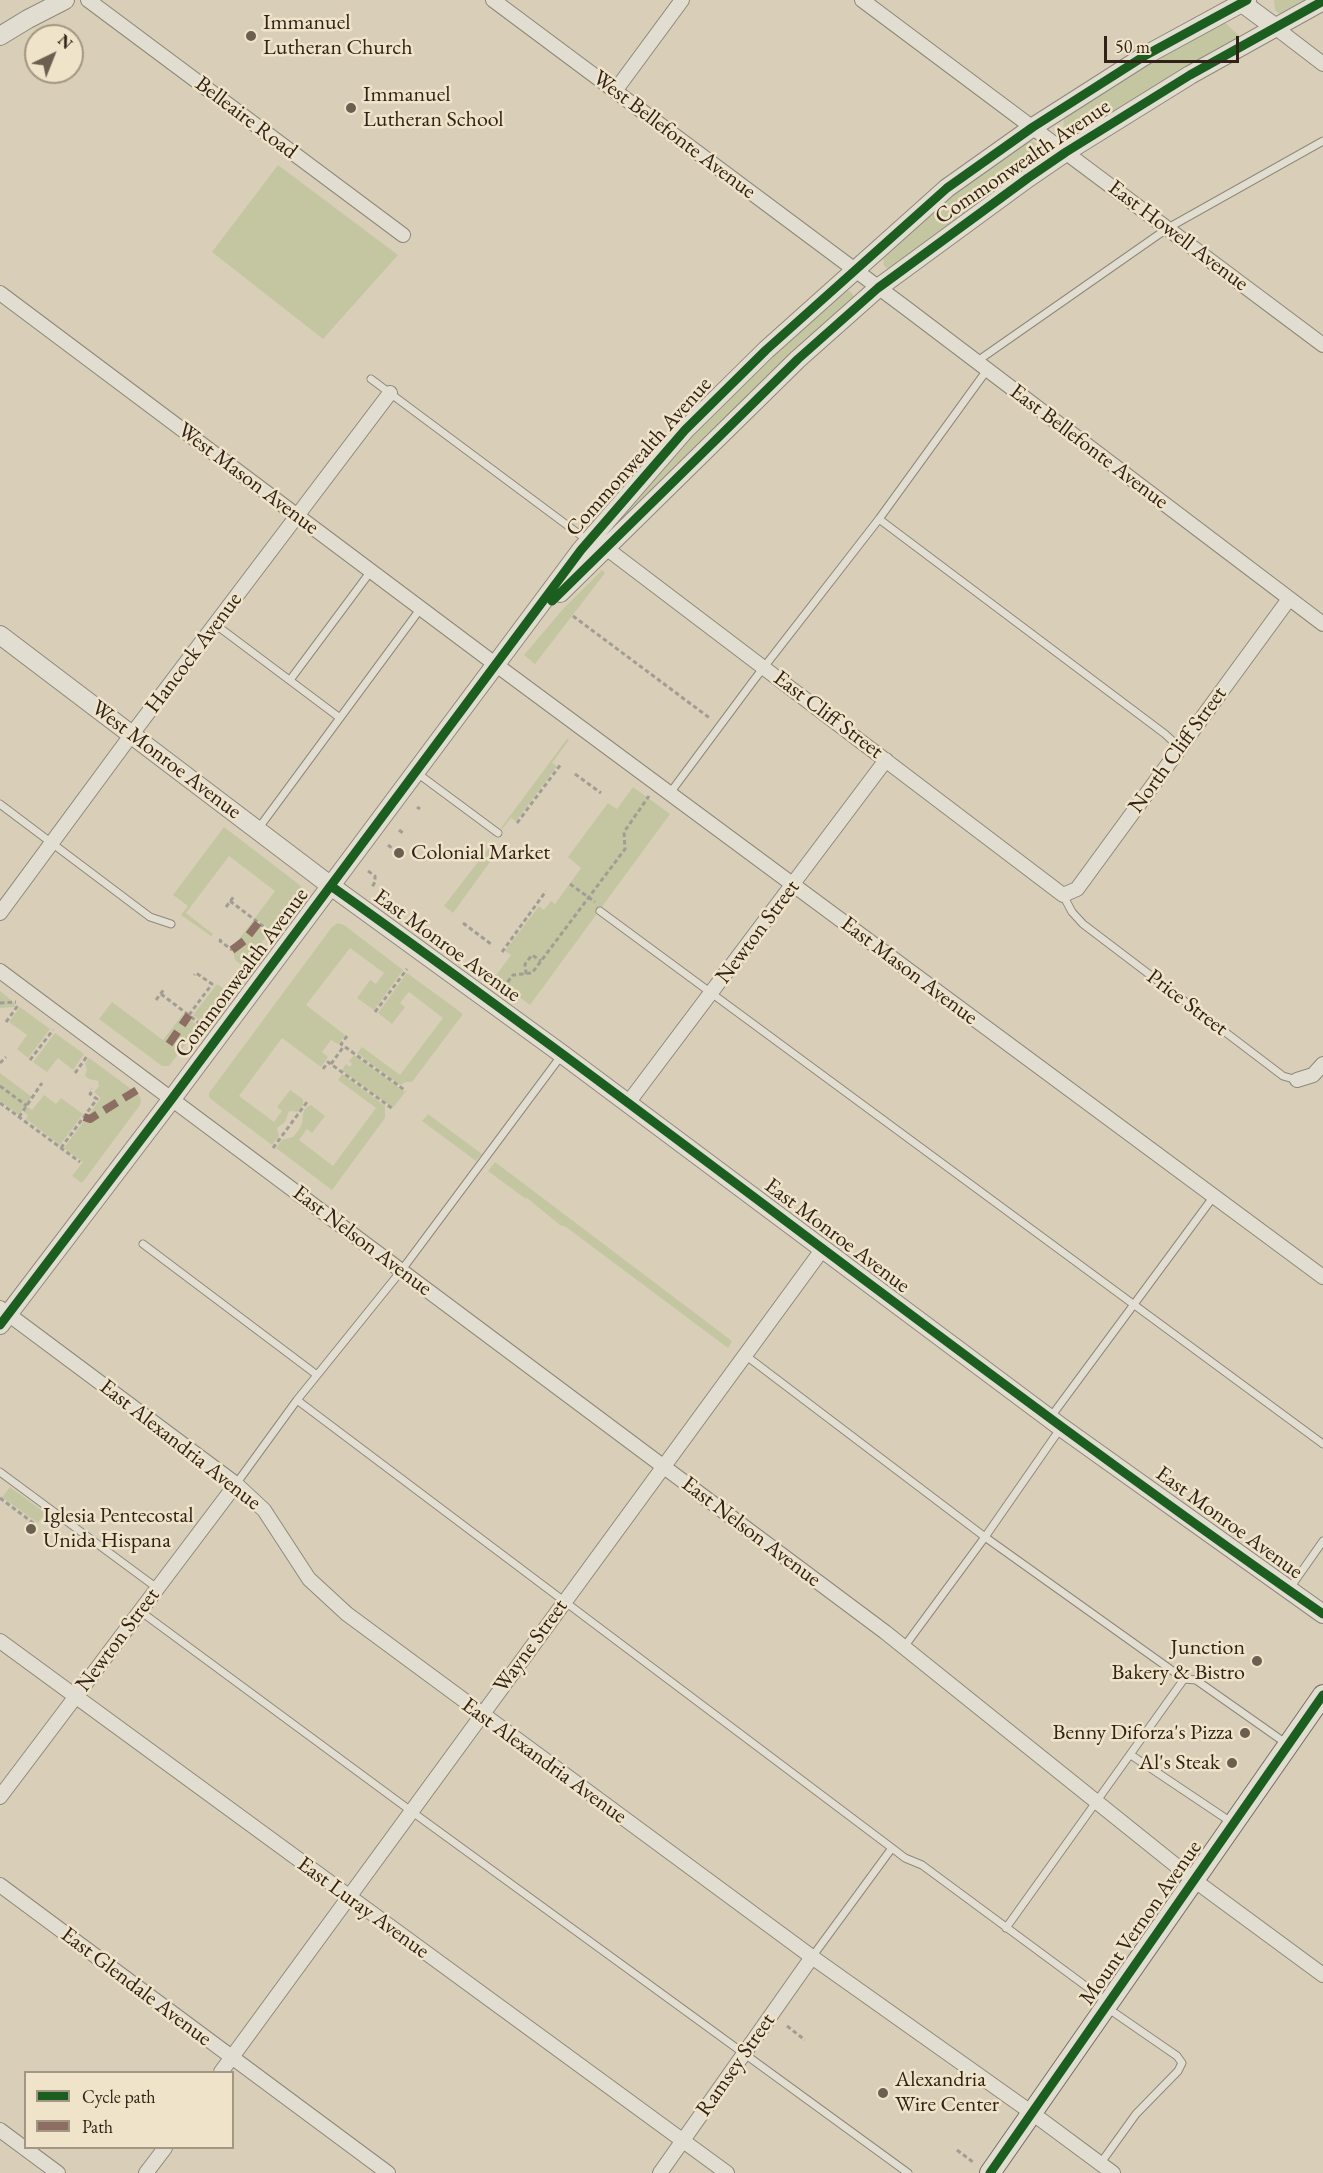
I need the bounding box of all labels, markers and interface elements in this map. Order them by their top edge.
place label: Immanuel Lutheran Church [263,10,413,62]
north arrow [24,24,84,84]
scale bar [1107,24,1242,62]
marker: Immanuel Lutheran Church [244,29,258,43]
text: N [53,30,77,54]
text: 50 m [1115,35,1150,58]
street label: West Bellefonte Avenue [587,65,761,205]
street label: Belleaire Road [190,71,302,165]
place label: Immanuel Lutheran School [363,82,504,134]
street label: Commonwealth Avenue [930,94,1116,230]
marker: Immanuel Lutheran School [344,101,358,115]
street label: East Howell Avenue [1103,175,1253,297]
street label: Commonwealth Avenue [560,372,718,542]
street label: East Bellefonte Avenue [1005,379,1173,515]
street label: West Mason Avenue [172,417,324,541]
street label: Hancock Avenue [140,587,248,719]
street label: East Cliff Street [768,665,888,765]
street label: North Cliff Street [1123,682,1233,818]
street label: West Monroe Avenue [86,695,246,825]
place label: Colonial Market [411,840,550,866]
marker: Colonial Market [392,846,406,860]
street label: Newton Street [710,875,806,989]
street label: Commonwealth Avenue [170,883,314,1063]
street label: East Monroe Avenue [368,884,526,1008]
street label: East Mason Avenue [835,911,983,1031]
street label: Price Street [1141,964,1233,1042]
street label: East Monroe Avenue [759,1173,915,1299]
street label: East Nelson Avenue [287,1180,437,1302]
street label: East Alexandria Avenue [94,1374,266,1516]
street label: East Monroe Avenue [1150,1461,1308,1585]
street label: East Nelson Avenue [676,1471,826,1593]
place label: Iglesia Pentecostal Unida Hispana [43,1503,194,1554]
marker: Iglesia Pentecostal Unida Hispana [24,1522,38,1536]
street label: Newton Street [70,1583,166,1697]
street label: Wayne Street [488,1594,574,1698]
place label: Junction Bakery & Bistro [1111,1635,1245,1687]
marker: Junction Bakery & Bistro [1250,1654,1264,1668]
street label: East Alexandria Avenue [456,1692,632,1830]
place label: Benny Diforza's Pizza [1053,1720,1233,1746]
marker: Benny Diforza's Pizza [1238,1726,1252,1740]
place label: Al's Steak [1139,1750,1220,1776]
marker: Al's Steak [1225,1756,1239,1770]
street label: Mount Vernon Avenue [1074,1836,1208,2010]
street label: East Luray Avenue [292,1851,434,1965]
street label: East Glendale Avenue [55,1922,217,2052]
street label: Ramsey Street [691,2008,781,2122]
place label: Alexandria Wire Center [895,2067,999,2118]
legend [24,2071,234,2149]
text: Cycle path [82,2085,156,2108]
marker: Alexandria Wire Center [876,2086,890,2100]
text: Path [82,2115,113,2138]

